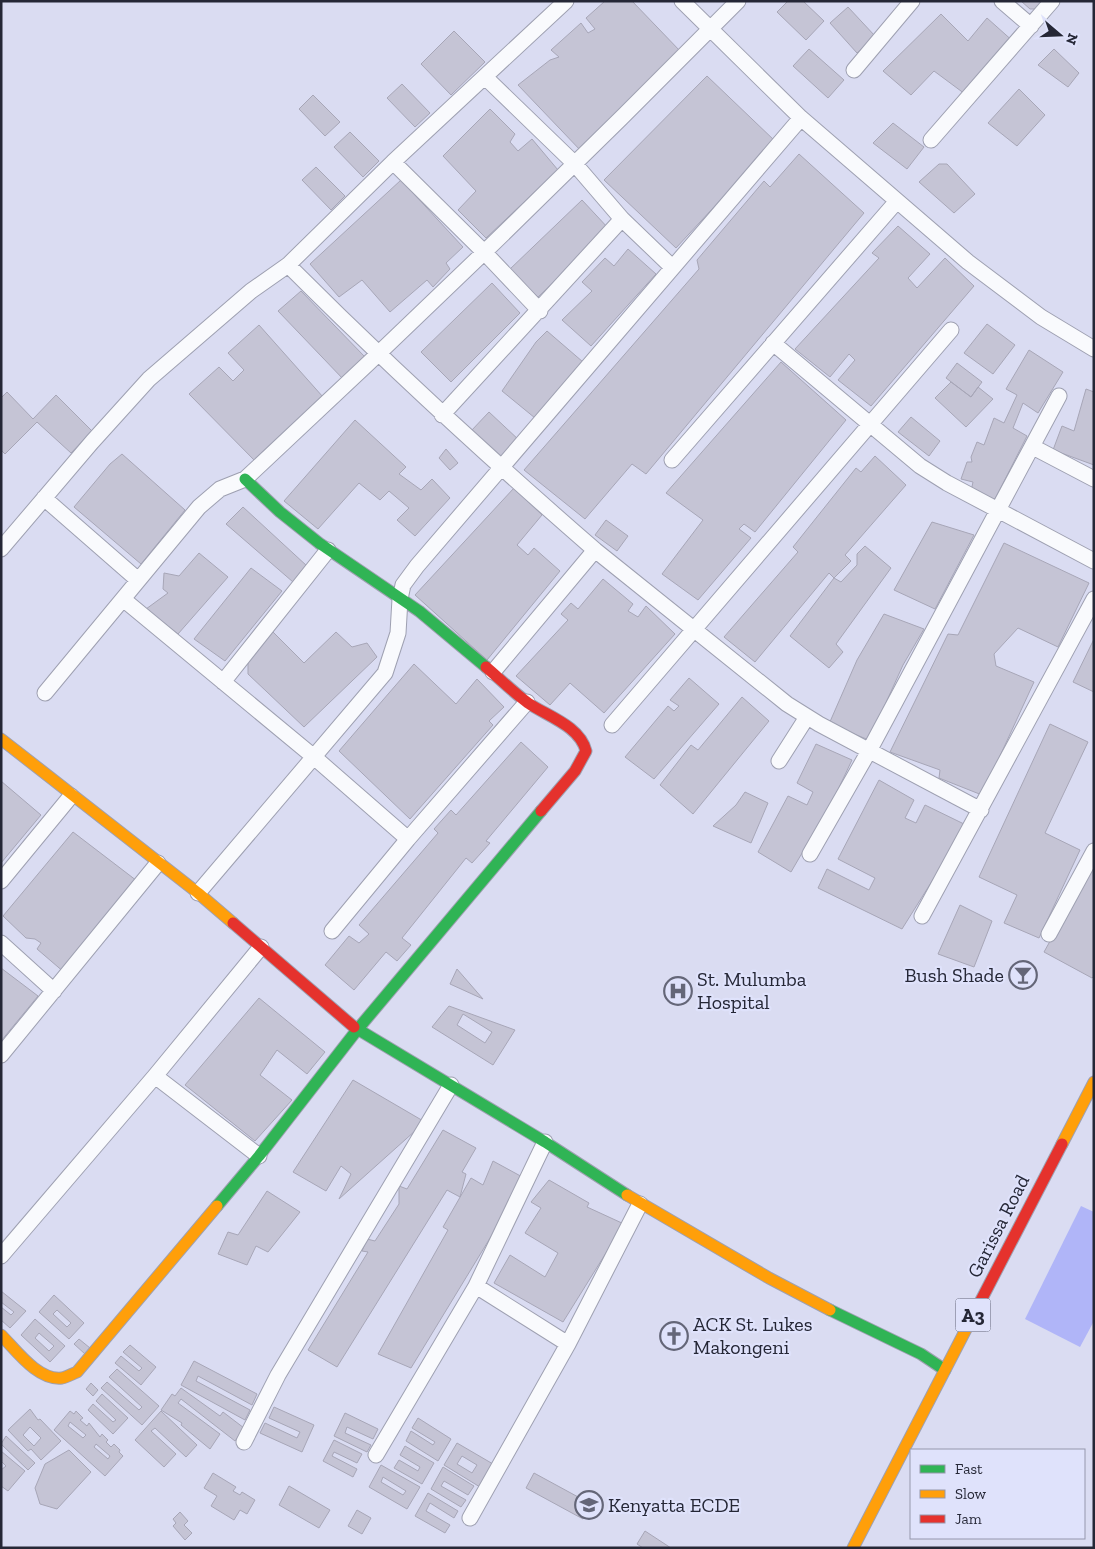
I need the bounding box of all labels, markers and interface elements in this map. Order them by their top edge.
north arrow [1035,10,1085,60]
text: N [1062,31,1082,47]
bar icon: Bush Shade [1008,960,1038,990]
place label: Bush Shade [905,963,1004,987]
place label: St. Mulumba Hospital [697,967,807,1014]
hospital icon: St. Mulumba Hospital [663,976,693,1006]
street label: Garissa Road [962,1171,1034,1281]
road number: A3 [956,1298,990,1332]
place label: ACK St. Lukes Makongeni [693,1312,813,1359]
church icon: ACK St. Lukes Makongeni [659,1321,689,1351]
legend [910,1449,1085,1539]
text: Fast [955,1460,983,1478]
text: Slow [955,1485,987,1503]
school or university icon: Kenyatta ECDE [574,1490,604,1520]
place label: Kenyatta ECDE [608,1493,740,1517]
text: Jam [955,1510,982,1528]

